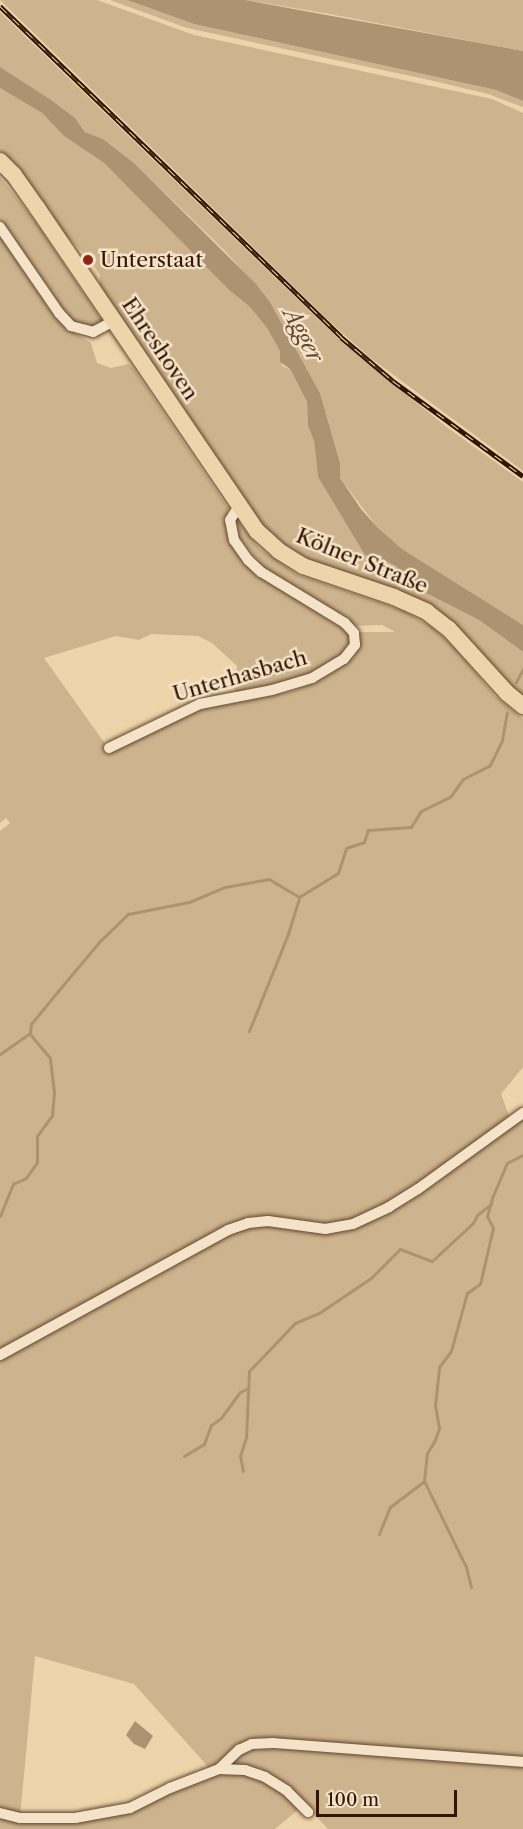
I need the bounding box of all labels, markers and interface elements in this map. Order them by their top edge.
place label: Unterstaat [100,247,203,273]
marker: Unterstaat [81,253,95,267]
street label: Ehreshoven [117,293,203,405]
water label: Agger [277,303,329,367]
street label: Kölner Straße [292,523,432,599]
street label: Unterhasbach [170,645,310,707]
scale bar [319,1778,460,1816]
text: 100 m [327,1789,379,1811]

